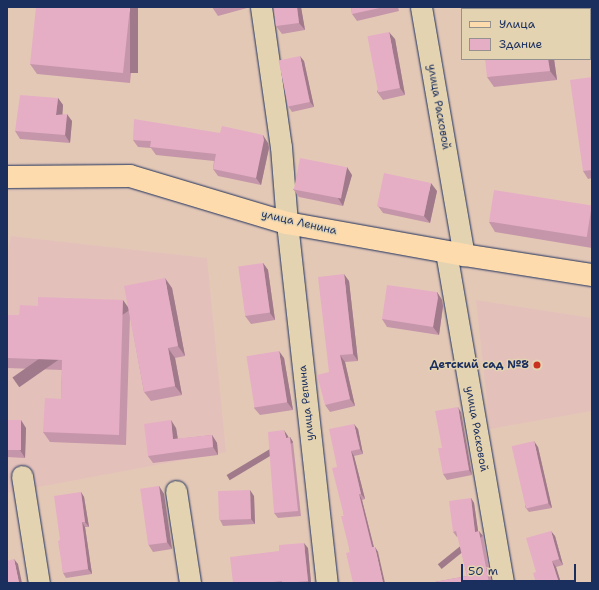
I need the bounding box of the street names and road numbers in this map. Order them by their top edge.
street label: улица Расковой [424,63,452,151]
street label: улица Ленина [260,208,338,238]
street label: улица Репина [296,365,318,441]
street label: улица Расковой [462,385,490,473]

